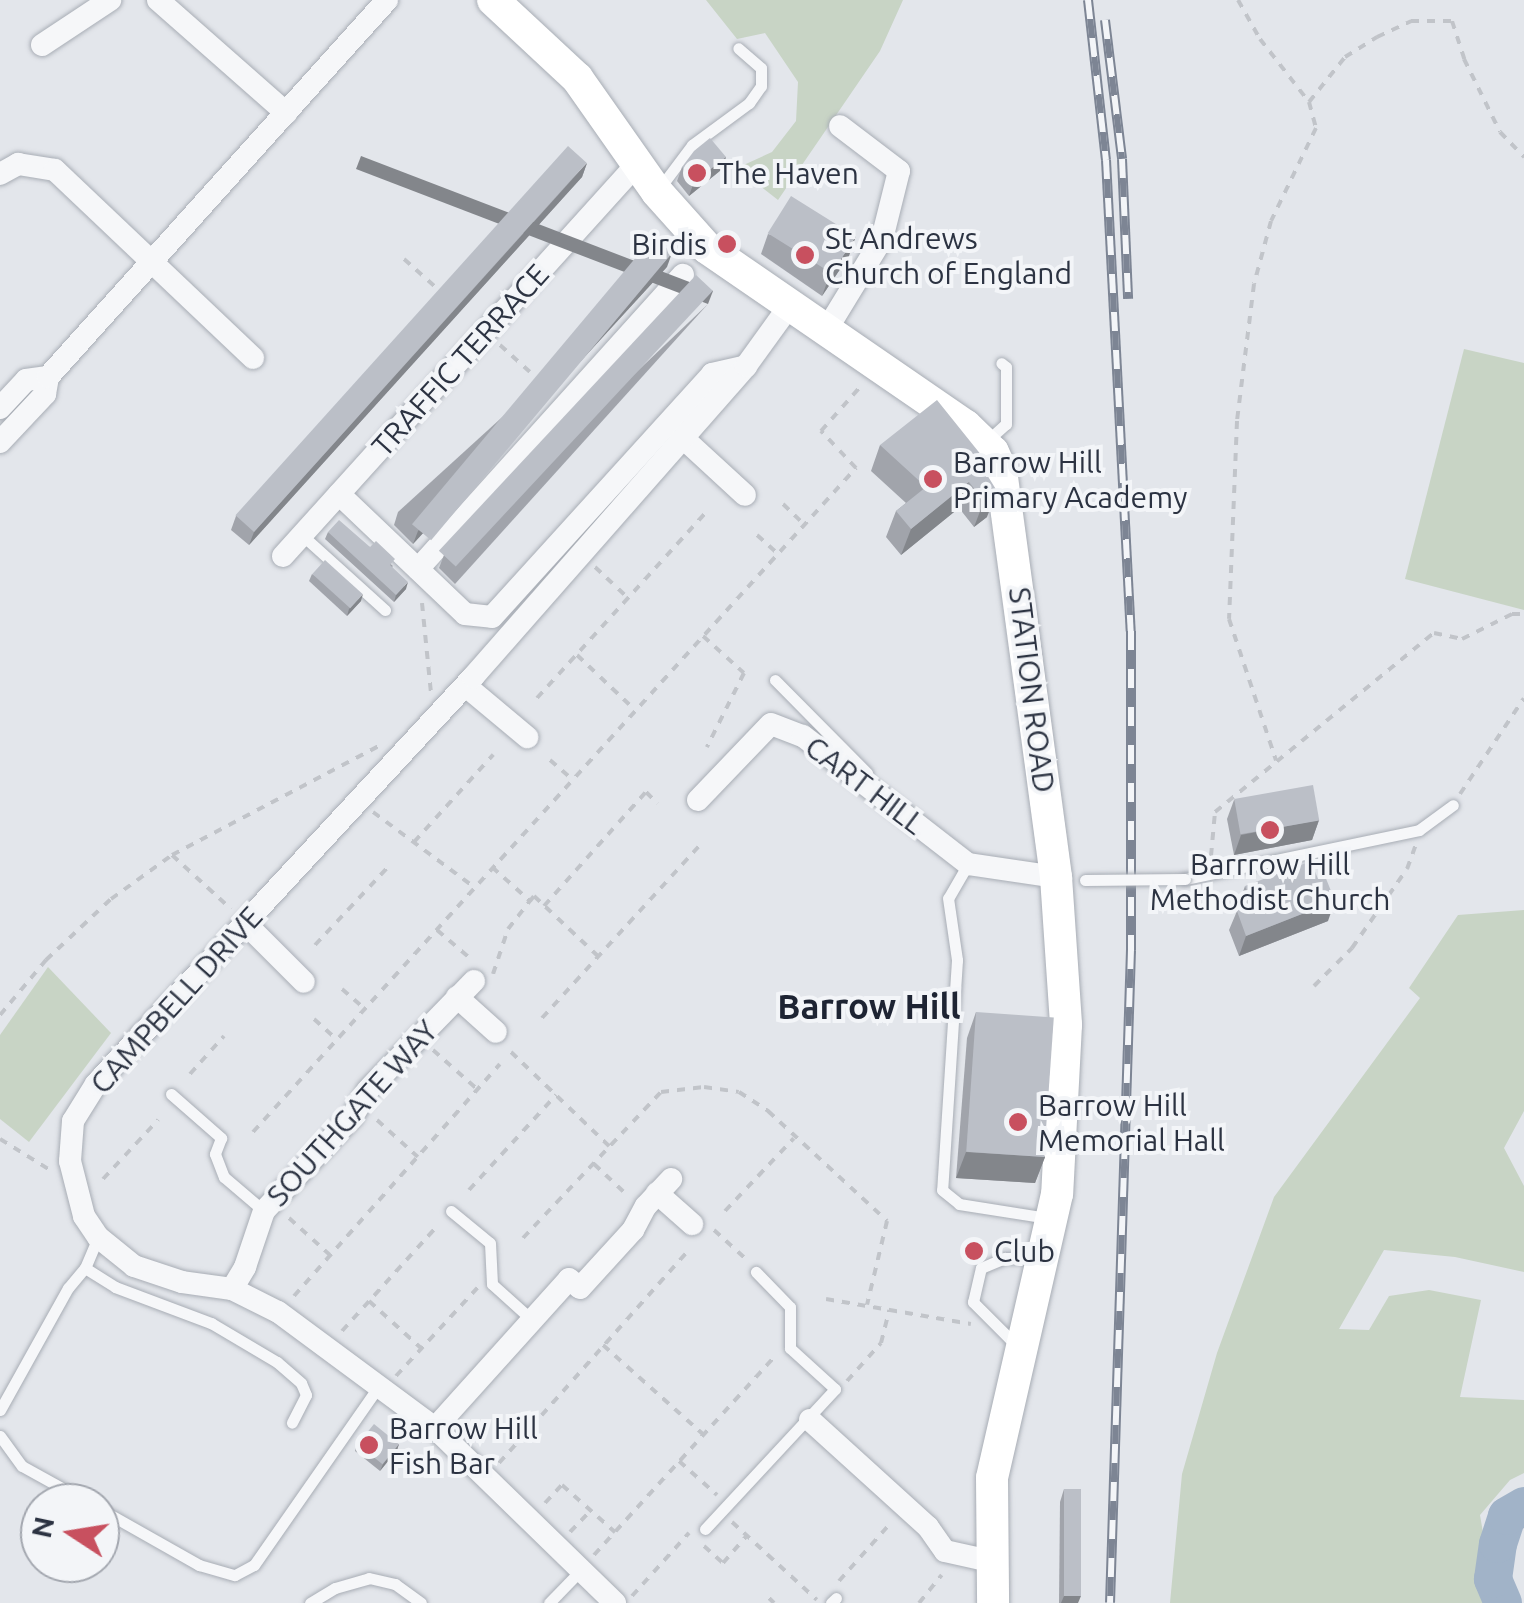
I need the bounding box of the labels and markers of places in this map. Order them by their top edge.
place label: The Haven [717,155,859,191]
marker: The Haven [686,162,708,184]
place label: St Andrews Church of England [825,220,1072,290]
place label: Birdis [631,226,707,262]
marker: Birdis [716,233,738,255]
marker: St Andrews Church of England [794,244,816,266]
place label: Barrow Hill Primary Academy [953,444,1187,514]
marker: Barrow Hill Primary Academy [922,468,944,490]
marker: Barrrow Hill Methodist Church [1259,819,1281,841]
place label: Barrrow Hill Methodist Church [1150,846,1390,916]
place label: Barrow Hill Memorial Hall [1038,1087,1225,1158]
marker: Barrow Hill Memorial Hall [1007,1111,1029,1133]
place label: Club [994,1233,1055,1269]
marker: Club [963,1240,985,1262]
place label: Barrow Hill Fish Bar [389,1410,538,1480]
marker: Barrow Hill Fish Bar [358,1434,380,1456]

